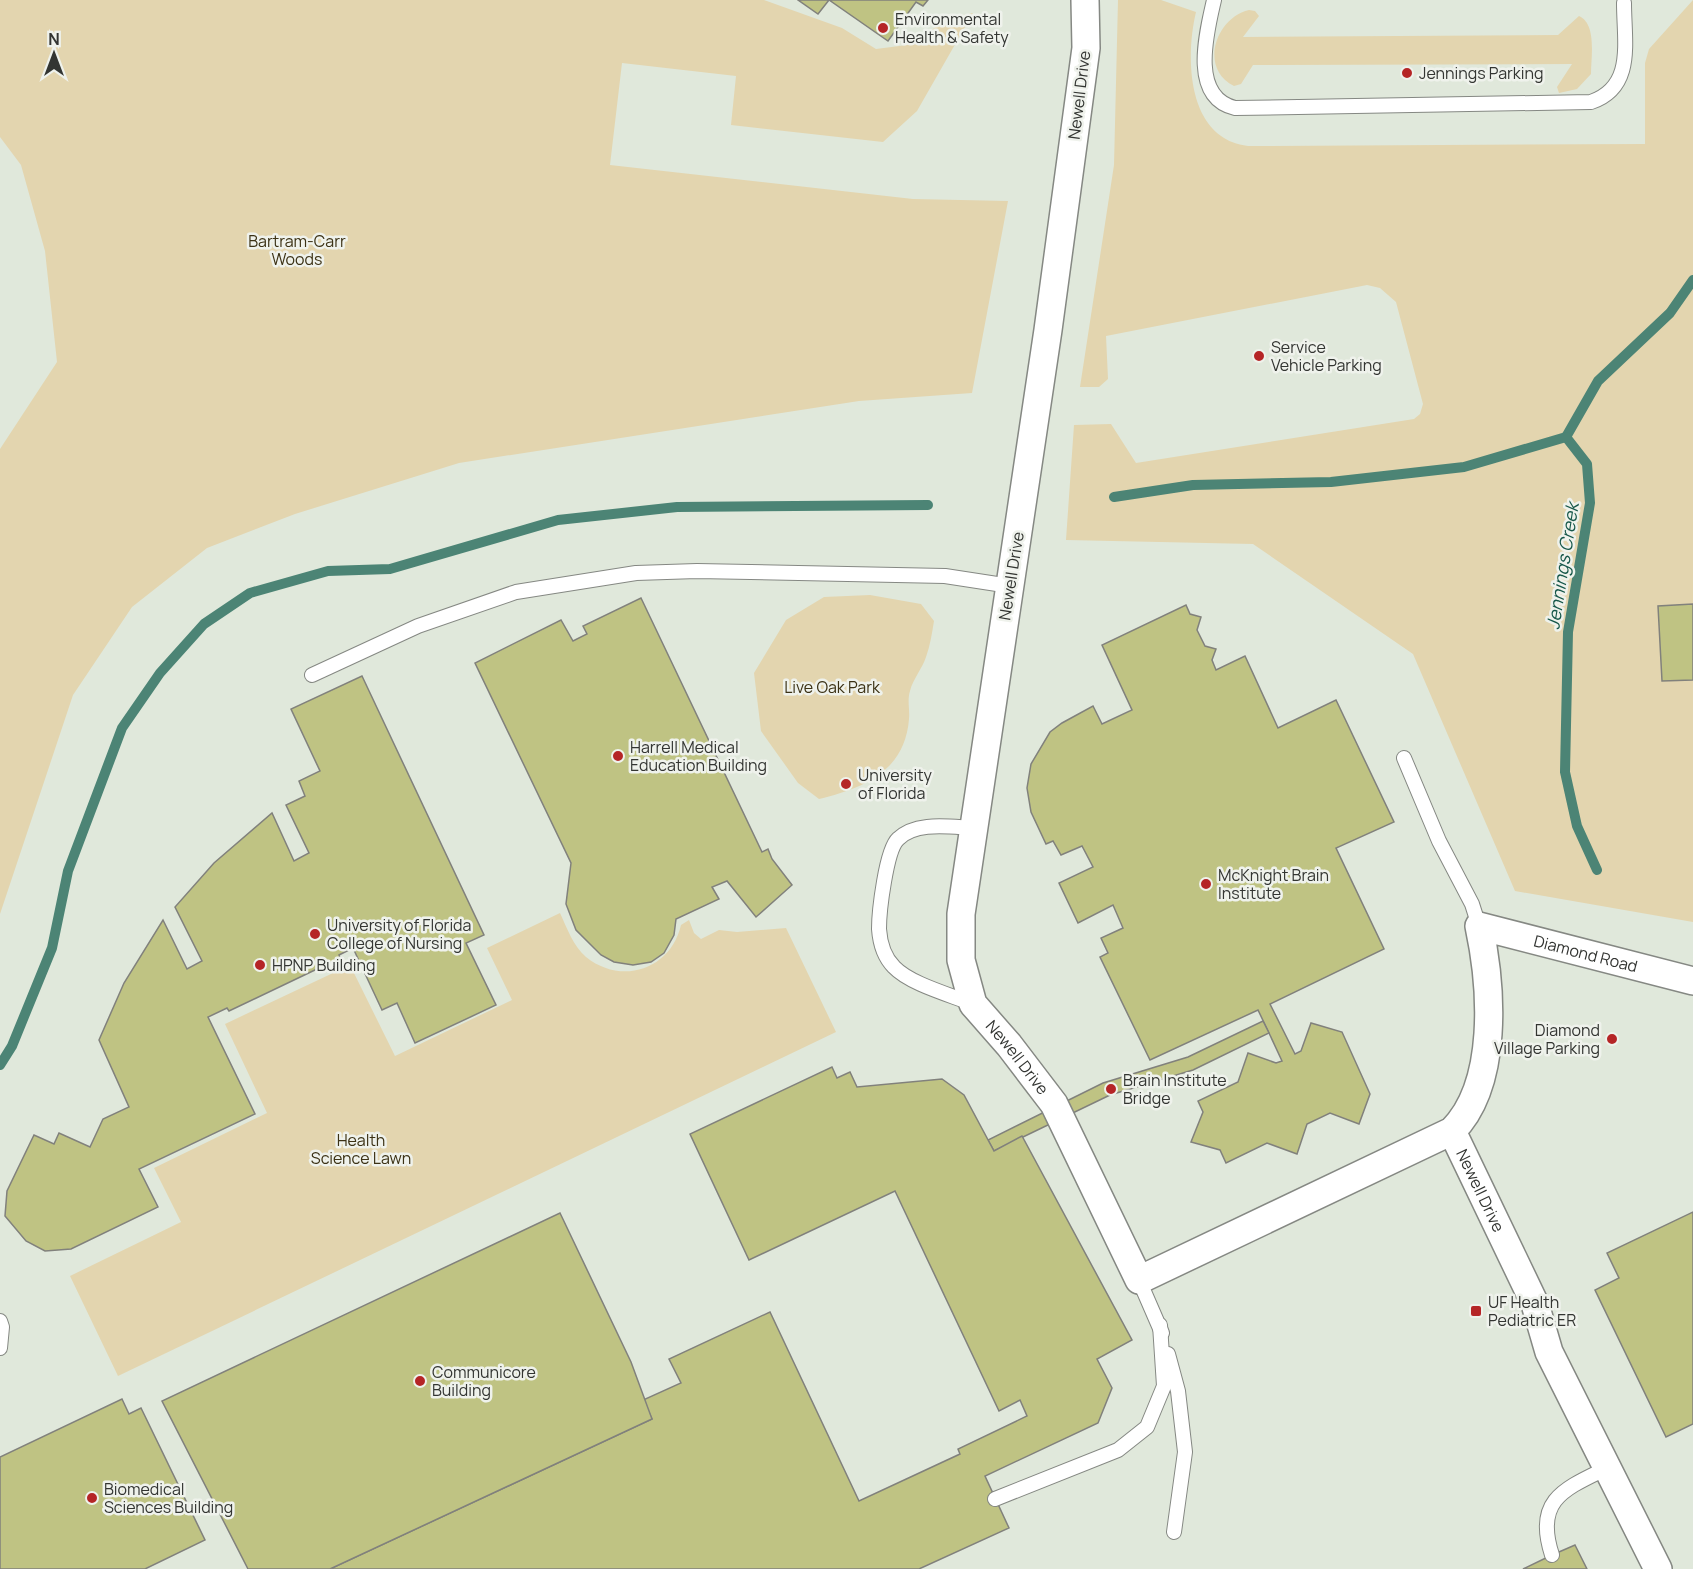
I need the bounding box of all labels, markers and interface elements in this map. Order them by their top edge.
place label: Environmental Health & Safety [895,8,1009,48]
marker: Environmental Health & Safety [876,21,890,35]
north arrow [24,24,84,84]
text: N [48,28,60,50]
street label: Newell Drive [1063,49,1095,141]
place label: Jennings Parking [1419,62,1543,84]
marker: Jennings Parking [1400,66,1414,80]
park label: Bartram-Carr Woods [248,230,346,270]
place label: Service Vehicle Parking [1271,336,1382,376]
marker: Service Vehicle Parking [1252,349,1266,363]
water label: Jennings Creek [1540,498,1584,631]
street label: Newell Drive [993,530,1029,622]
park label: Live Oak Park [784,676,881,698]
place label: Harrell Medical Education Building [630,736,767,776]
marker: Harrell Medical Education Building [611,749,625,763]
place label: University of Florida [858,764,932,804]
marker: University of Florida [839,777,853,791]
place label: McKnight Brain Institute [1218,864,1329,904]
marker: McKnight Brain Institute [1199,877,1213,891]
place label: University of Florida College of Nursing [327,914,472,954]
marker: University of Florida College of Nursing [308,927,322,941]
street label: Diamond Road [1531,930,1640,977]
place label: HPNP Building [272,954,375,976]
marker: HPNP Building [253,958,267,972]
street label: Newell Drive [981,1015,1054,1099]
place label: Diamond Village Parking [1494,1019,1600,1059]
marker: Diamond Village Parking [1605,1032,1619,1046]
place label: Brain Institute Bridge [1123,1069,1227,1109]
marker: Brain Institute Bridge [1104,1082,1118,1096]
park label: Health Science Lawn [311,1129,411,1169]
street label: Newell Drive [1451,1145,1510,1236]
place label: UF Health Pediatric ER [1488,1291,1576,1331]
marker: UF Health Pediatric ER [1469,1304,1483,1318]
place label: Communicore Building [432,1361,536,1401]
marker: Communicore Building [413,1374,427,1388]
place label: Biomedical Sciences Building [104,1478,233,1518]
marker: Biomedical Sciences Building [85,1491,99,1505]

